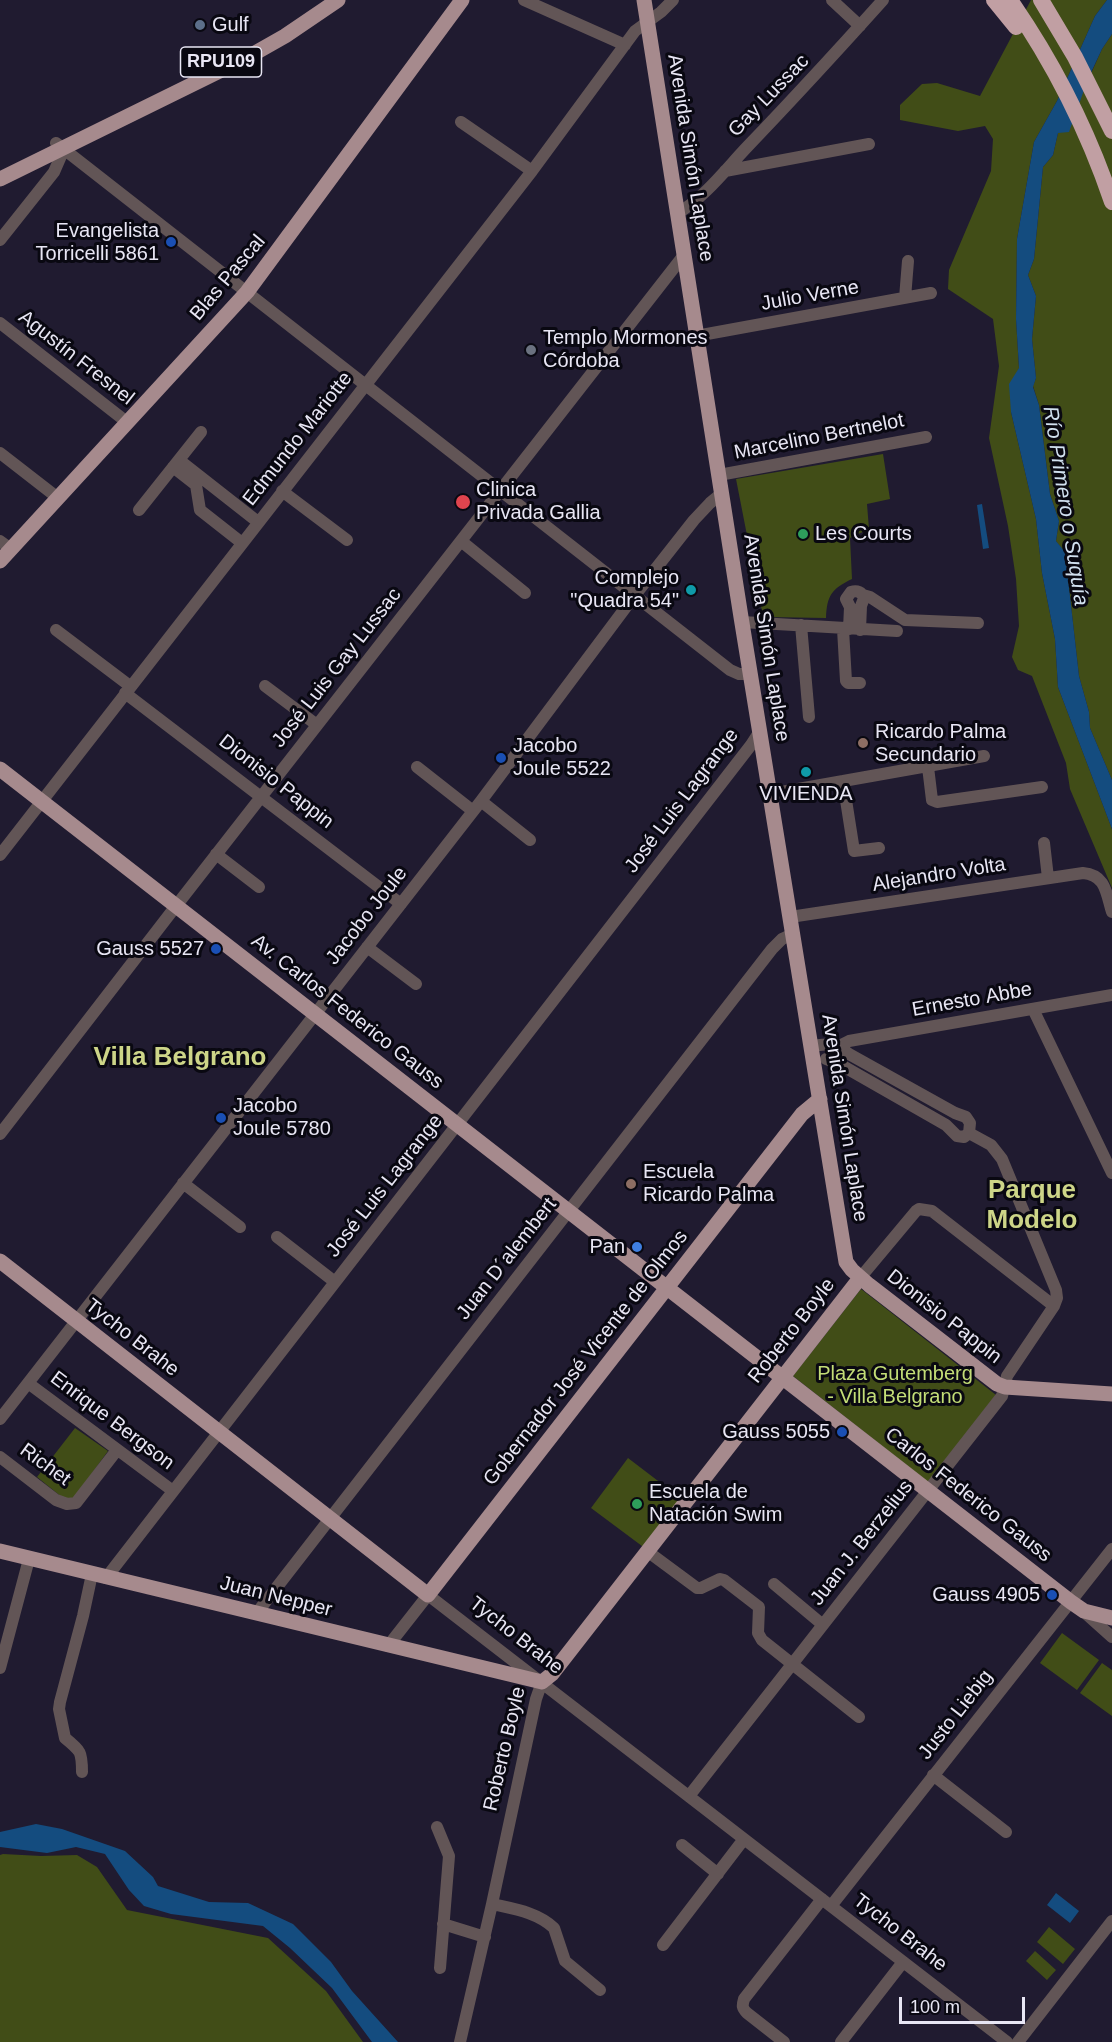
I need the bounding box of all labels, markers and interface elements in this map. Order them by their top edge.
place label: Gulf [212,13,249,37]
marker: Gulf [193,18,207,32]
road number: RPU109 [180,47,262,77]
street label: Gay Lussac [724,50,814,142]
street label: Avenida Simón Laplace [662,53,718,263]
place label: Evangelista Torricelli 5861 [36,219,159,266]
street label: Blas Pascal [185,230,271,326]
marker: Evangelista Torricelli 5861 [164,235,178,249]
street label: Julio Verne [759,276,861,316]
street label: Agustín Fresnel [13,305,139,411]
place label: Templo Mormones Córdoba [543,326,708,373]
marker: Templo Mormones Córdoba [524,343,538,357]
street label: Edmundo Mariotte [238,367,358,511]
water label: Río Primero o Suquía [1037,404,1093,608]
street label: Marcelino Bertnelot [732,409,906,465]
place label: Clinica Privada Gallia [476,478,601,525]
marker: Clinica Privada Gallia [454,493,472,511]
place label: Les Courts [815,522,912,546]
marker: Les Courts [796,527,810,541]
street label: Avenida Simón Laplace [738,533,794,743]
place label: Complejo "Quadra 54" [570,566,679,613]
marker: Complejo "Quadra 54" [684,583,698,597]
street label: José Luis Gay Lussac [267,584,407,752]
place label: Ricardo Palma Secundario [875,720,1006,767]
street label: José Luis Lagrange [620,724,744,878]
street label: Dionisio Pappin [214,730,338,834]
place label: Jacobo Joule 5522 [513,734,611,781]
marker: Ricardo Palma Secundario [856,736,870,750]
marker: Jacobo Joule 5522 [494,751,508,765]
marker: VIVIENDA [799,765,813,779]
place label: VIVIENDA [759,782,853,806]
street label: Alejandro Volta [871,853,1007,897]
street label: Jacobo Joule [321,862,413,970]
street label: Av. Carlos Federico Gauss [246,930,448,1094]
place label: Gauss 5527 [96,937,204,961]
marker: Gauss 5527 [209,942,223,956]
street label: Ernesto Abbe [910,978,1034,1022]
street label: Avenida Simón Laplace [816,1013,872,1223]
district label: Villa Belgrano [94,1042,266,1074]
place label: Jacobo Joule 5780 [233,1094,331,1141]
street label: José Luis Lagrange [322,1110,448,1262]
marker: Jacobo Joule 5780 [214,1111,228,1125]
place label: Escuela Ricardo Palma [643,1160,774,1207]
district label: Parque Modelo [987,1175,1077,1236]
marker: Escuela Ricardo Palma [624,1177,638,1191]
street label: Juan D´alembert [452,1193,562,1325]
street label: Gobernador José Vicente de Olmos [479,1225,693,1491]
place label: Pan [589,1235,625,1259]
marker: Pan [630,1240,644,1254]
street label: Dionisio Pappin [882,1265,1006,1369]
street label: Roberto Boyle [744,1274,840,1388]
street label: Tycho Brahe [80,1294,184,1382]
park label: Plaza Gutemberg - Villa Belgrano [817,1362,973,1409]
street label: Enrique Bergson [45,1367,179,1475]
place label: Gauss 5055 [722,1420,830,1444]
street label: Carlos Federico Gauss [880,1423,1056,1567]
marker: Gauss 5055 [835,1425,849,1439]
street label: Richet [15,1439,75,1491]
street label: Juan J. Berzelius [806,1476,918,1610]
place label: Escuela de Natación Swim [649,1480,782,1527]
marker: Escuela de Natación Swim [630,1497,644,1511]
street label: Juan Nepper [218,1572,334,1622]
place label: Gauss 4905 [932,1583,1040,1607]
marker: Gauss 4905 [1045,1588,1059,1602]
street label: Tycho Brahe [464,1592,568,1680]
street label: Justo Liebig [914,1666,998,1764]
street label: Roberto Boyle [479,1685,531,1813]
street label: Tycho Brahe [848,1889,952,1977]
scale bar [902,1985,1028,2023]
text: 100 m [910,1997,960,2017]

